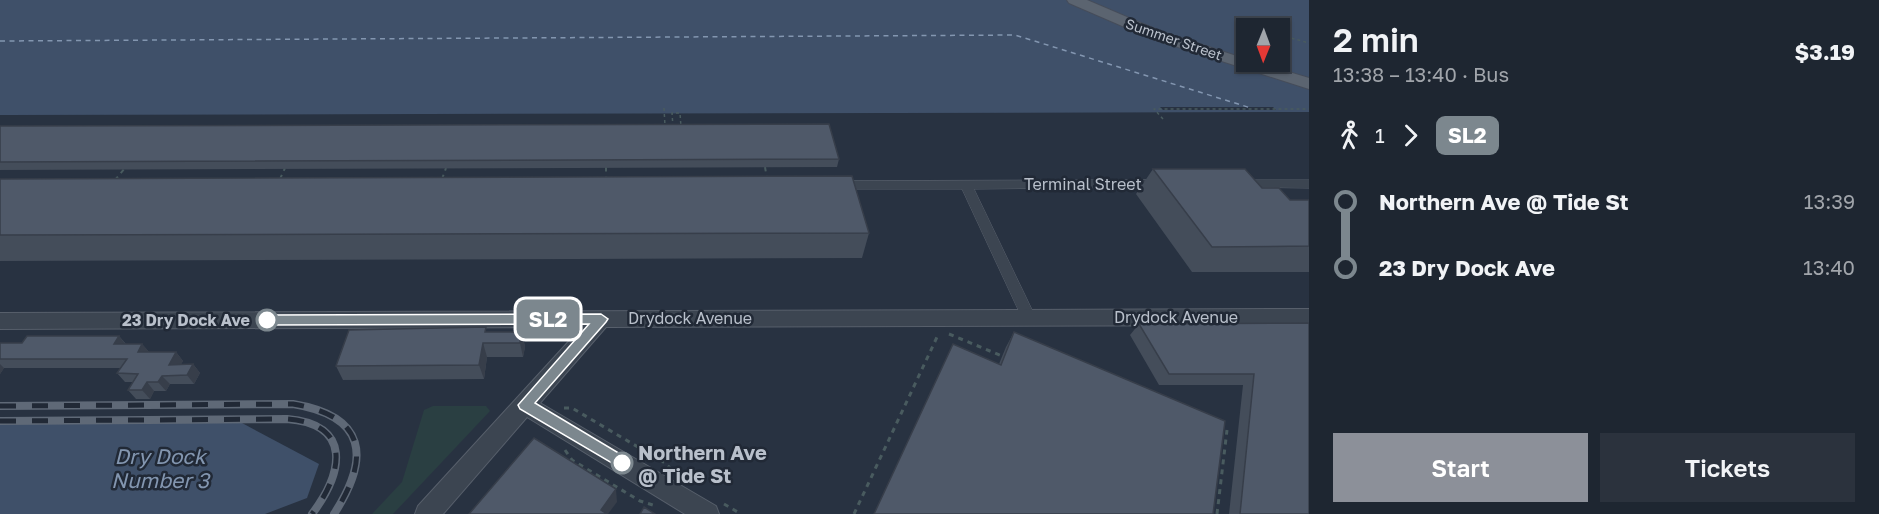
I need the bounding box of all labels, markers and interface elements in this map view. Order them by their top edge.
street label: Summer Street [1124,15,1224,63]
north arrow [1236,18,1290,72]
map controls [1236,18,1290,72]
text: 2 min [1333,20,1419,59]
text: $3.19 [1794,38,1855,65]
text: 13:38 – 13:40 · Bus [1333,62,1509,86]
icon: walk [1333,119,1366,152]
icon: forward [1394,119,1427,152]
text: SL2 [1448,122,1487,148]
text: 1 [1375,123,1385,147]
street label: Terminal Street [1024,174,1142,194]
text: Northern Ave @ Tide St [1379,188,1629,215]
text: 13:39 [1804,189,1855,213]
text: 23 Dry Dock Ave [1379,254,1555,281]
text: 13:40 [1803,255,1855,279]
line badge: SL2 [514,300,582,338]
text: SL2 [529,306,567,332]
street label: Drydock Avenue [1114,307,1238,327]
street label: Drydock Avenue [628,308,752,328]
marker: 23 Dry Dock Ave [256,309,278,331]
place label: 23 Dry Dock Ave [122,310,250,330]
button: Start [1333,433,1588,502]
button: Tickets [1600,433,1855,502]
place label: Northern Ave @ Tide St [638,440,767,487]
water label: Dry Dock Number 3 [111,443,211,493]
marker: Northern Ave @ Tide St [611,452,633,474]

